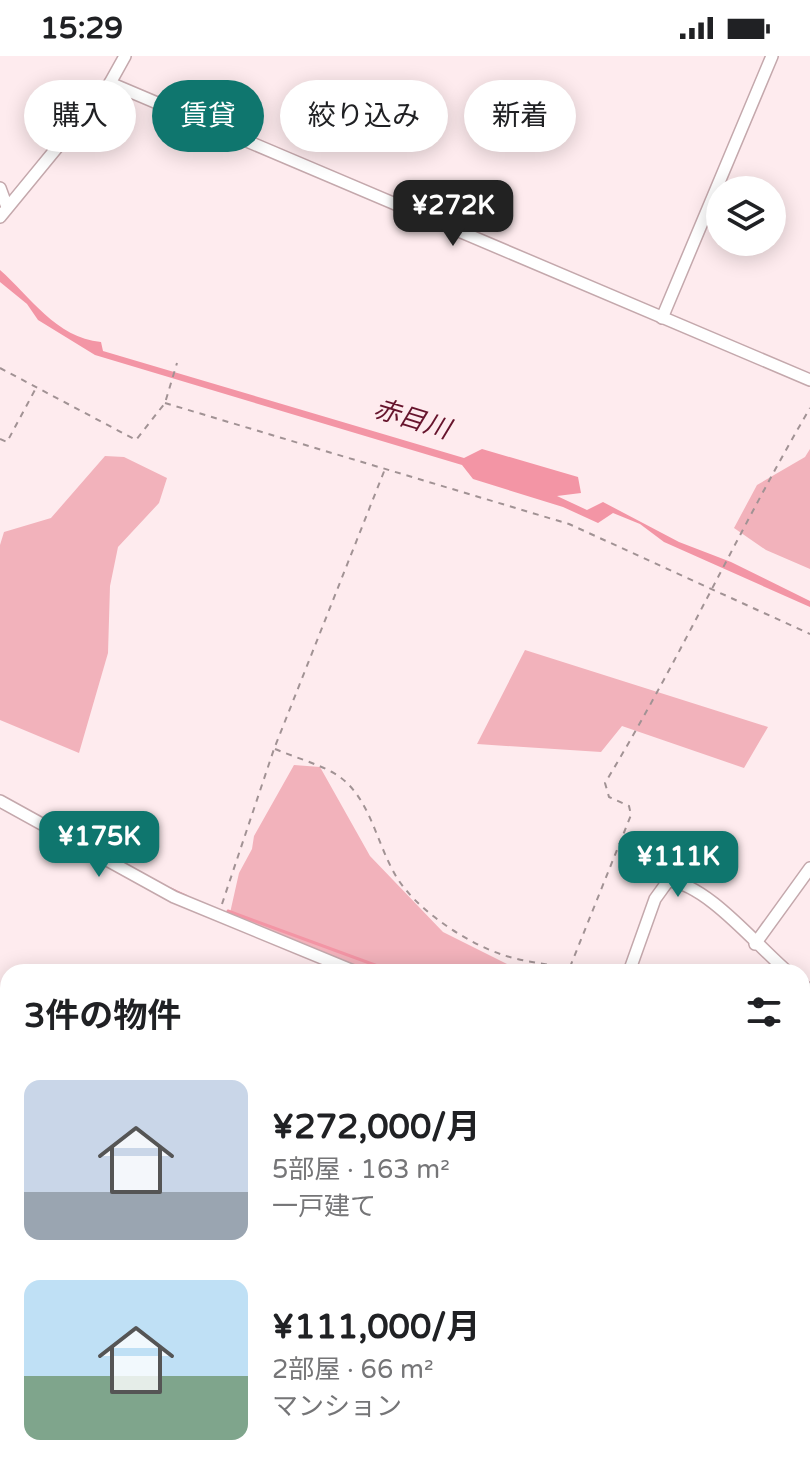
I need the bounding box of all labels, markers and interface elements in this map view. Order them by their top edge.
text: 15:29 [40,10,123,47]
chip: 購入 [24,80,136,152]
chip: 賃貸 [152,80,264,152]
chip: 絞り込み [280,80,448,152]
chip: 新着 [464,80,576,152]
map controls [706,176,786,256]
button: layers [706,176,786,256]
pin: ¥272K [397,180,509,248]
text: ¥272K [411,190,495,221]
water label: 赤目川 [370,393,457,446]
pin: ¥175K [43,811,155,879]
text: ¥175K [57,821,141,852]
pin: ¥111K [622,831,734,899]
text: ¥111K [636,841,720,872]
icon: filters [742,990,786,1034]
text: 3件の物件 [24,996,181,1037]
text: ¥272,000/月 [272,1107,480,1148]
icon: home [88,1112,184,1208]
text: 5部屋 · 163 m² [272,1154,450,1185]
text: 一戸建て [272,1191,376,1222]
text: ¥111,000/月 [272,1307,480,1348]
icon: home [88,1312,184,1408]
text: 2部屋 · 66 m² [272,1354,434,1385]
text: マンション [272,1391,402,1422]

